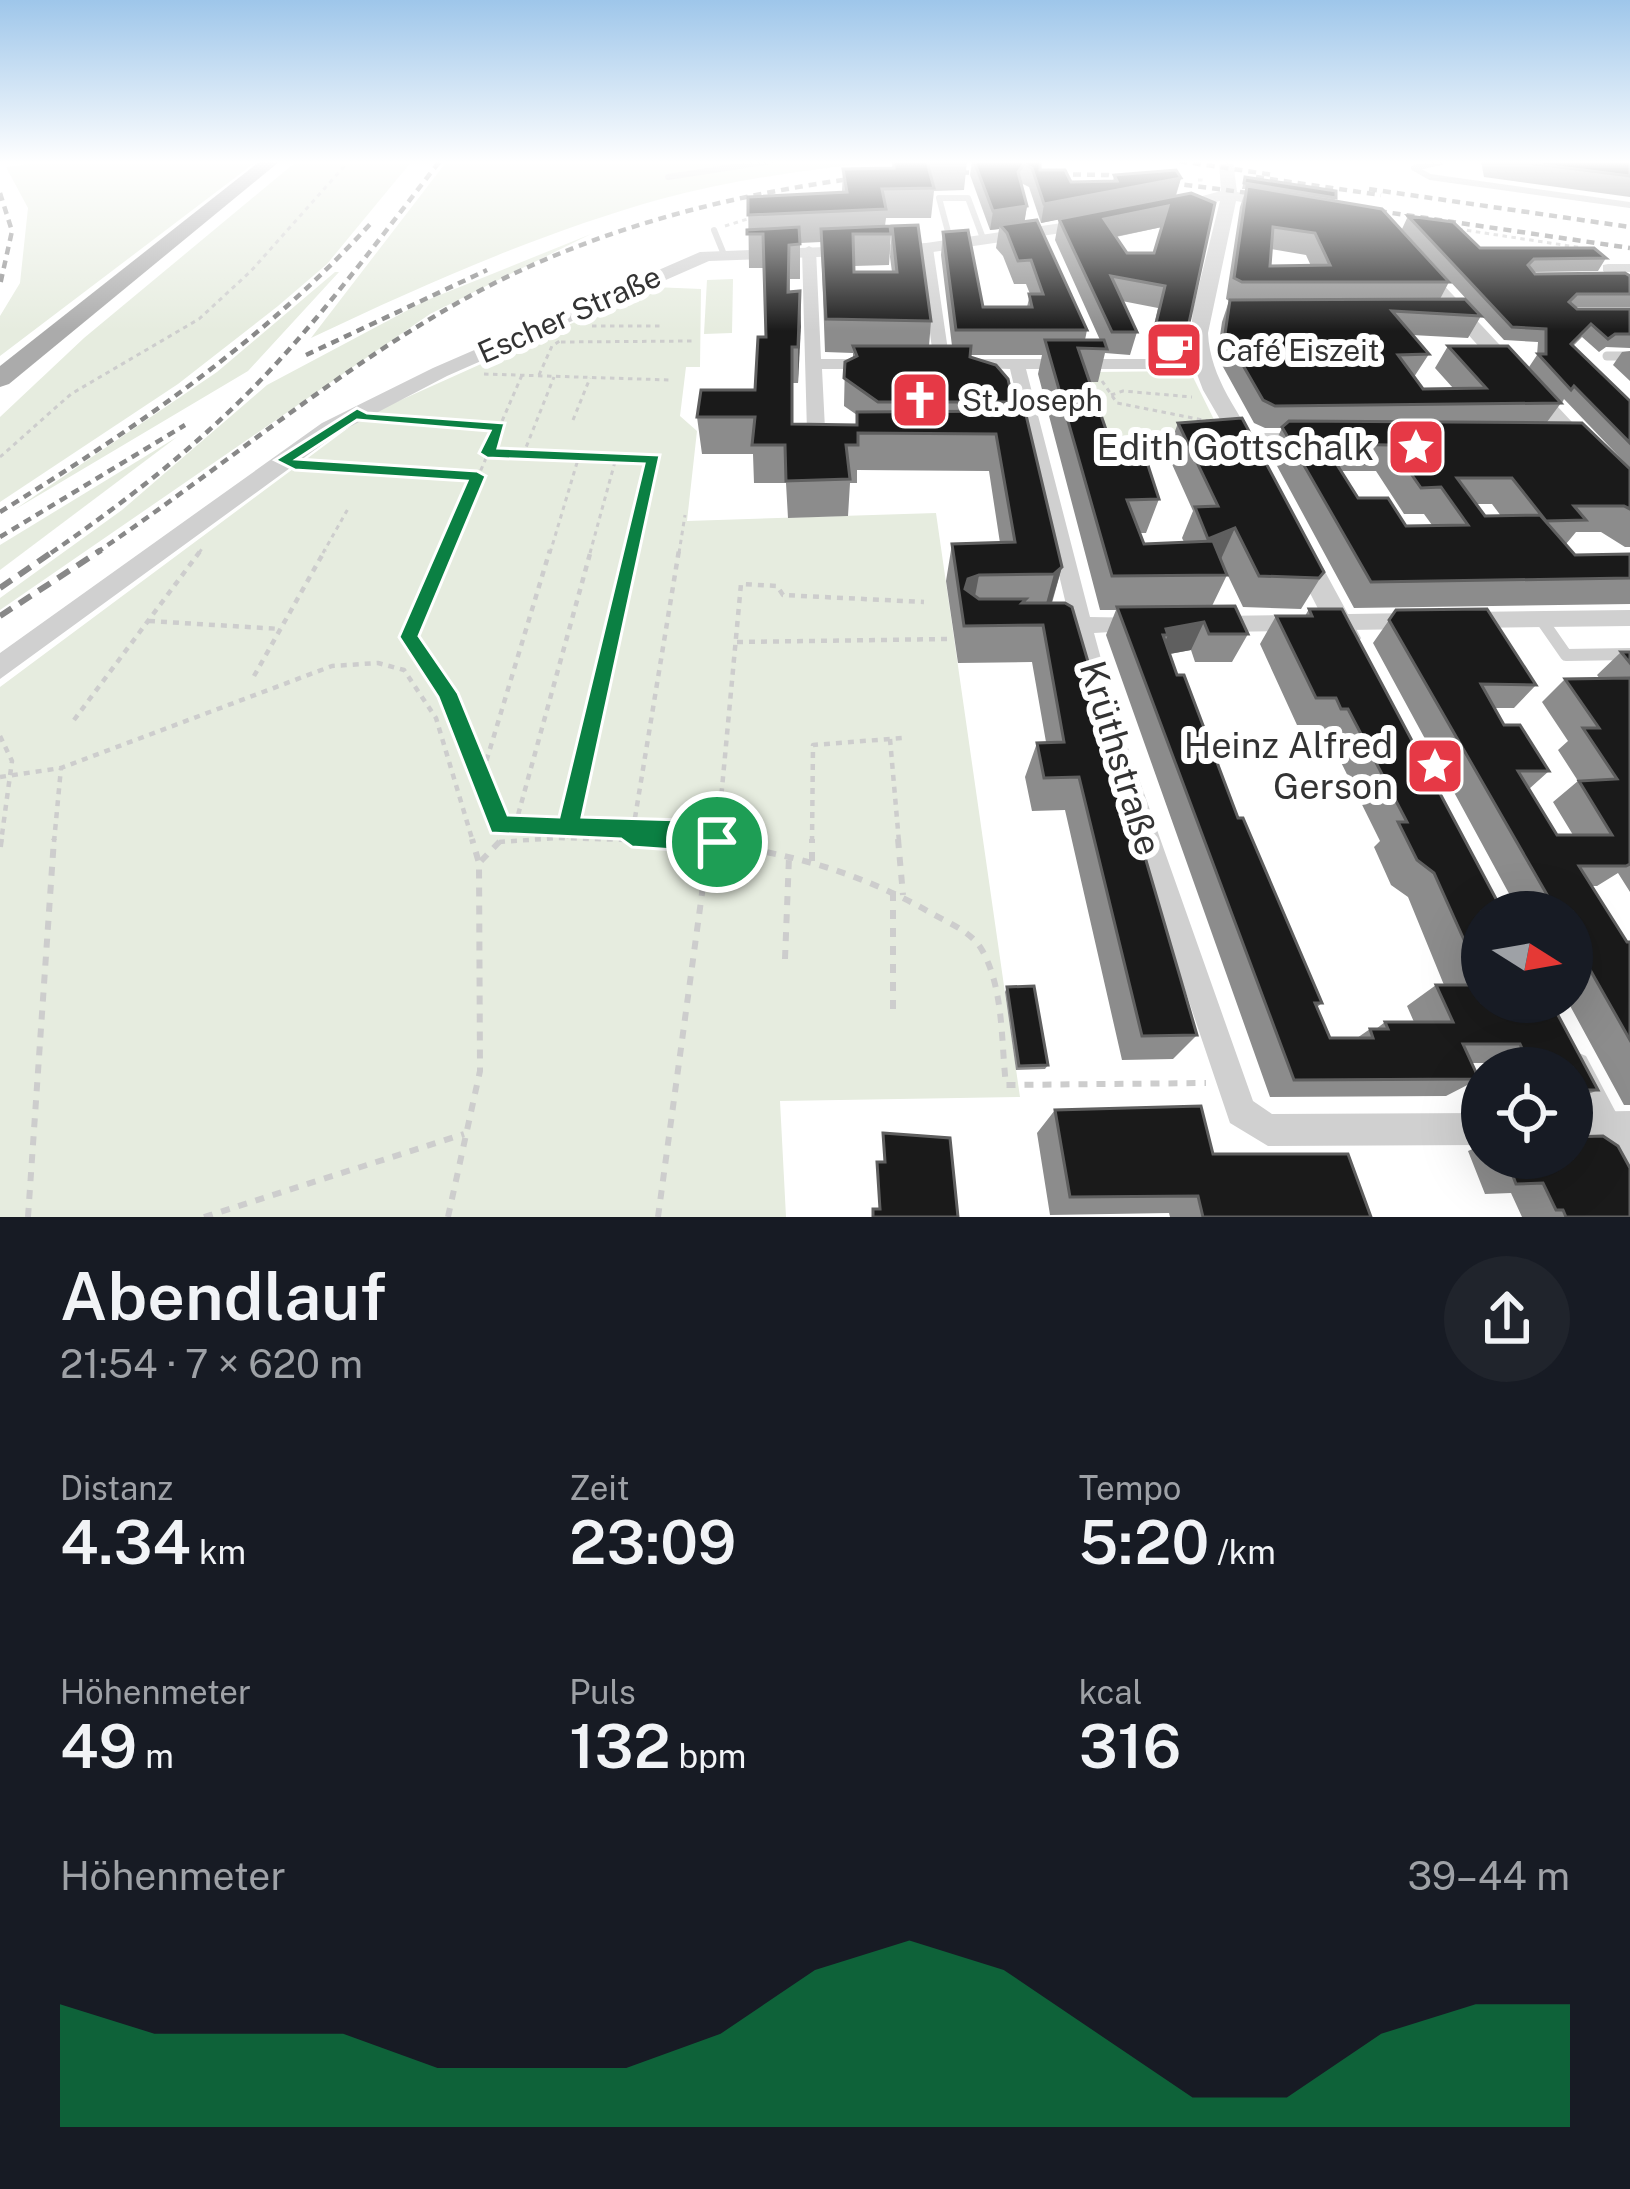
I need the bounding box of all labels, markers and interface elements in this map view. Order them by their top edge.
street label: Escher Straße [472,258,666,370]
cafe icon: Café Eiszeit [1143,319,1205,381]
place label: Café Eiszeit [1216,332,1379,368]
church icon: St. Joseph [889,369,951,431]
place label: St. Joseph [962,382,1103,418]
place icon: Edith Gottschalk [1385,416,1447,478]
place label: Edith Gottschalk [1097,426,1374,468]
street label: Krüthstraße [1072,656,1170,860]
place label: Heinz Alfred Gerson [1184,724,1393,807]
place icon: Heinz Alfred Gerson [1404,735,1466,797]
pin [666,791,768,893]
icon: arrive [684,809,750,875]
north arrow [1461,891,1593,1023]
map controls [1461,891,1593,1179]
button: locate [1461,1047,1593,1179]
button: share [1444,1256,1570,1382]
text: Abendlauf [60,1257,386,1335]
text: 21:54 · 7 × 620 m [60,1341,363,1387]
text: Distanz [60,1469,173,1507]
text: Zeit [569,1469,630,1507]
text: Tempo [1079,1469,1182,1507]
text: 4.34 [60,1507,191,1578]
text: 23:09 [569,1507,736,1578]
text: 5:20 [1079,1507,1209,1578]
text: km [191,1533,246,1571]
text: /km [1209,1533,1276,1571]
text: Höhenmeter [60,1673,251,1711]
text: Puls [569,1673,636,1711]
text: kcal [1079,1673,1142,1711]
text: 49 [60,1711,137,1782]
text: 132 [569,1711,670,1782]
text: 316 [1079,1711,1181,1782]
text: m [137,1737,174,1775]
text: bpm [670,1737,746,1775]
text: Höhenmeter [60,1853,286,1899]
text: 39–44 m [1407,1853,1570,1899]

